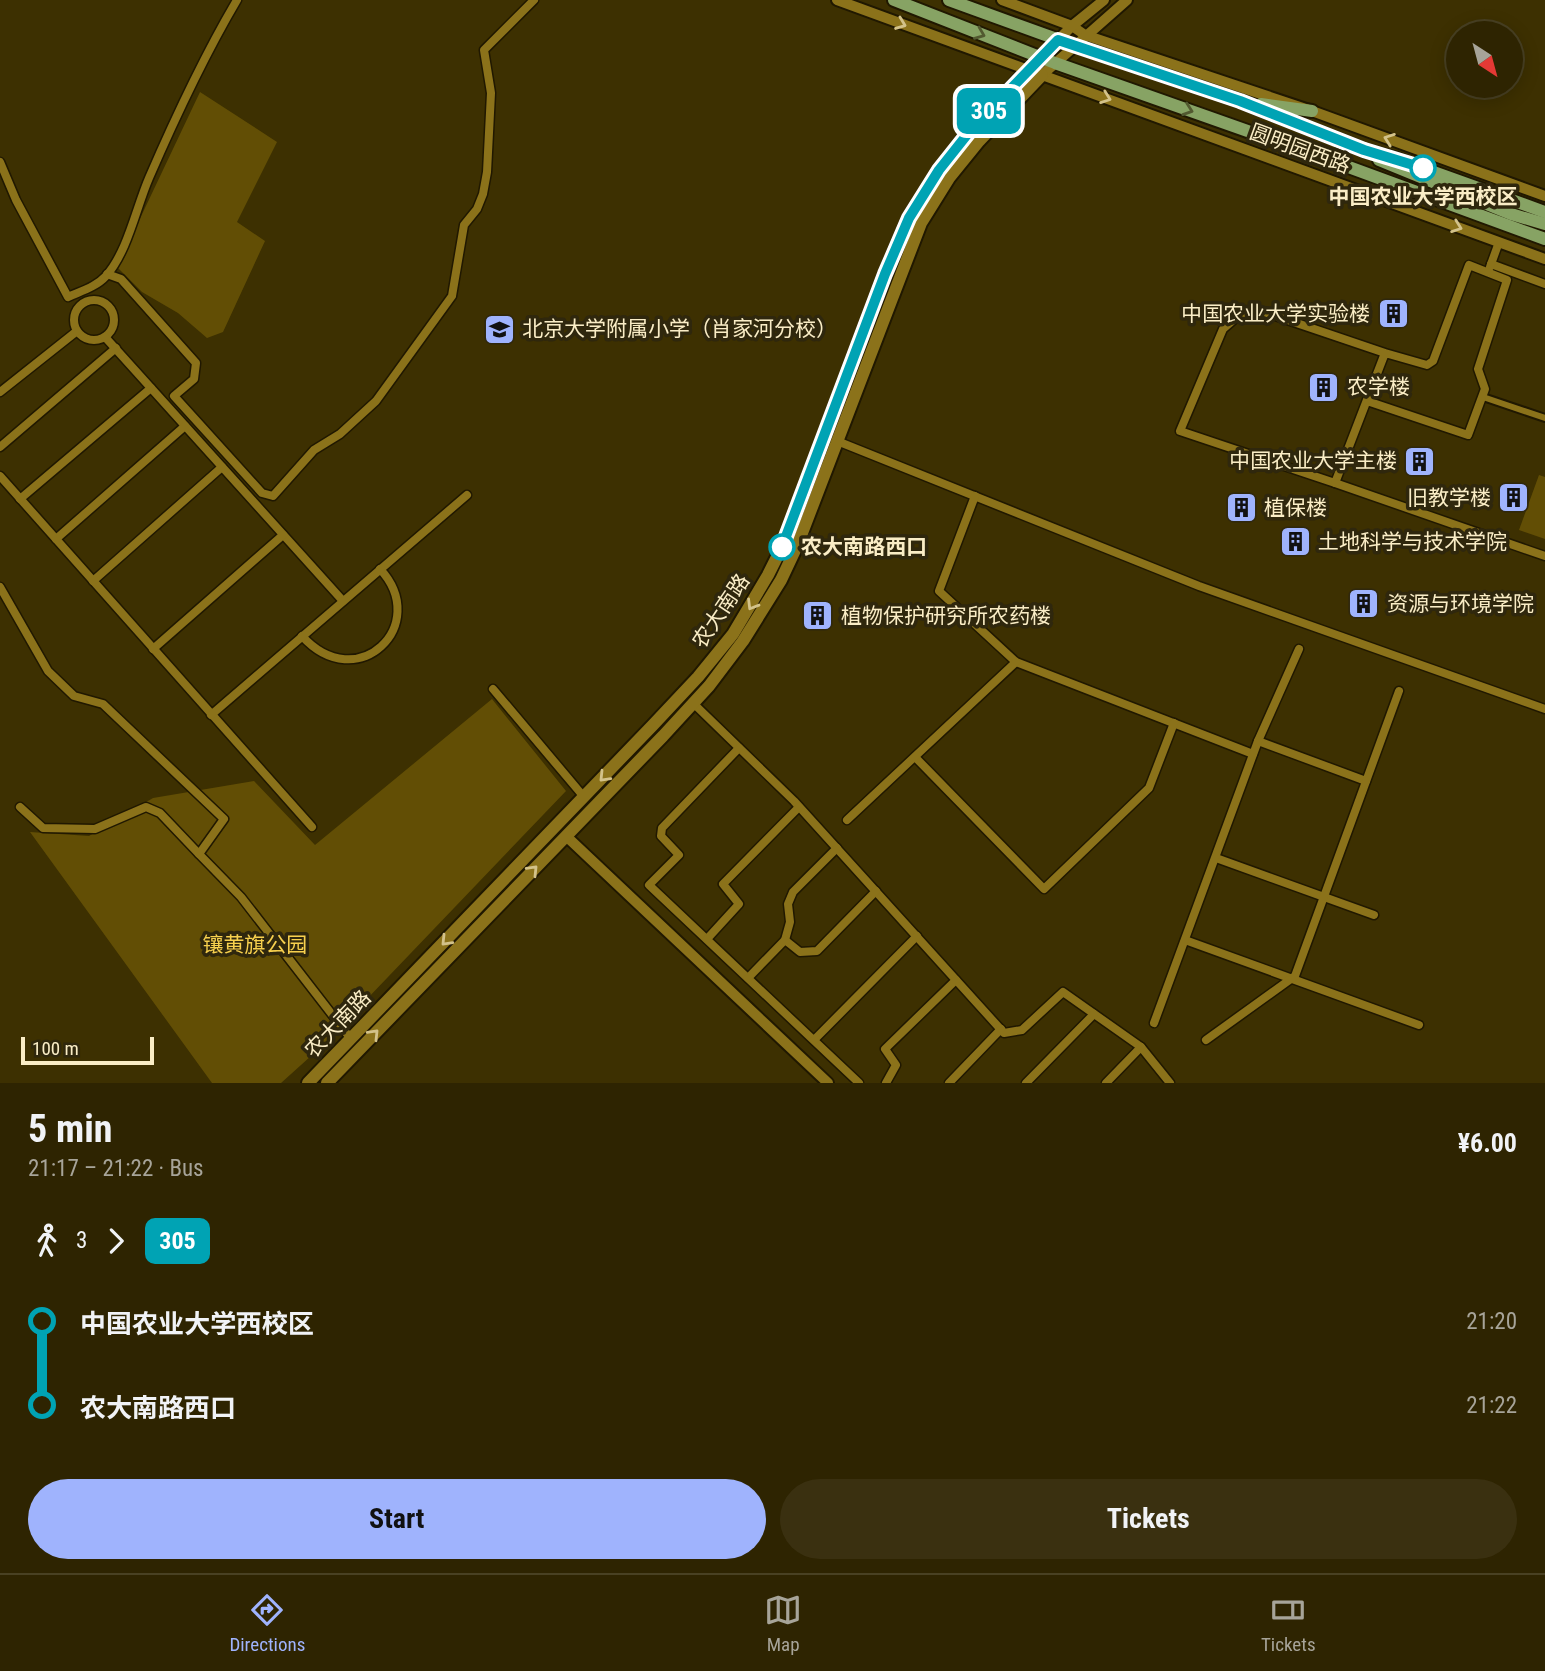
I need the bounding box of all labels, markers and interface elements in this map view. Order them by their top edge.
one-way arrow [895,16,907,30]
north arrow [1446,21,1522,98]
map controls [1446,21,1523,98]
one-way arrow [973,25,985,39]
line badge: 305 [949,88,1029,134]
one-way arrow [1099,90,1111,104]
text: 305 [971,97,1007,125]
one-way arrow [1182,102,1194,116]
street label: 圆明园西路 [1247,120,1353,178]
one-way arrow [1383,133,1395,147]
marker: 中国农业大学西校区 [1410,155,1436,181]
place label: 中国农业大学西校区 [1329,185,1518,209]
one-way arrow [1451,219,1463,233]
building icon: 中国农业大学实验楼 [1376,297,1410,331]
place label: 中国农业大学实验楼 [1181,302,1370,326]
school or university icon: 北京大学附属小学（肖家河分校） [482,312,516,346]
place label: 北京大学附属小学（肖家河分校） [522,317,837,341]
building icon: 农学楼 [1307,370,1341,404]
place label: 农学楼 [1347,375,1410,399]
building icon: 中国农业大学主楼 [1403,444,1437,478]
place label: 中国农业大学主楼 [1229,449,1397,473]
building icon: 旧教学楼 [1497,481,1531,515]
place label: 旧教学楼 [1407,486,1491,510]
building icon: 植保楼 [1224,491,1258,525]
place label: 植保楼 [1264,496,1327,520]
building icon: 土地科学与技术学院 [1278,525,1312,559]
place label: 土地科学与技术学院 [1318,530,1507,554]
marker: 农大南路西口 [769,534,795,560]
place label: 农大南路西口 [801,535,927,559]
street label: 农大南路 [688,569,754,653]
building icon: 资源与环境学院 [1347,587,1381,621]
place label: 资源与环境学院 [1387,592,1534,616]
one-way arrow [747,597,760,610]
building icon: 植物保护研究所农药楼 [801,599,835,633]
place label: 植物保护研究所农药楼 [841,604,1051,628]
one-way arrow [599,769,612,782]
one-way arrow [524,866,537,879]
one-way arrow [441,932,454,945]
park label: 镶黄旗公园 [203,933,308,957]
street label: 农大南路 [300,985,376,1063]
one-way arrow [366,1029,379,1042]
scale bar [21,1034,154,1066]
text: 100 m [32,1037,79,1060]
text: 5 min [28,1107,112,1151]
text: ¥6.00 [1458,1128,1517,1158]
text: 21:17 – 21:22 · Bus [28,1155,204,1182]
icon: walk [28,1222,66,1260]
icon: forward [97,1222,135,1260]
text: 3 [76,1227,87,1254]
text: 305 [159,1227,196,1255]
text: 21:20 [1466,1308,1517,1335]
text: 中国农业大学西校区 [80,1309,314,1339]
text: 21:22 [1466,1392,1517,1419]
text: 农大南路西口 [80,1393,236,1423]
button: Start [28,1479,766,1559]
button: Tickets [780,1479,1517,1559]
tab: Directions [229,1591,305,1656]
tab: Map [764,1591,802,1656]
tab: Tickets [1261,1591,1316,1656]

